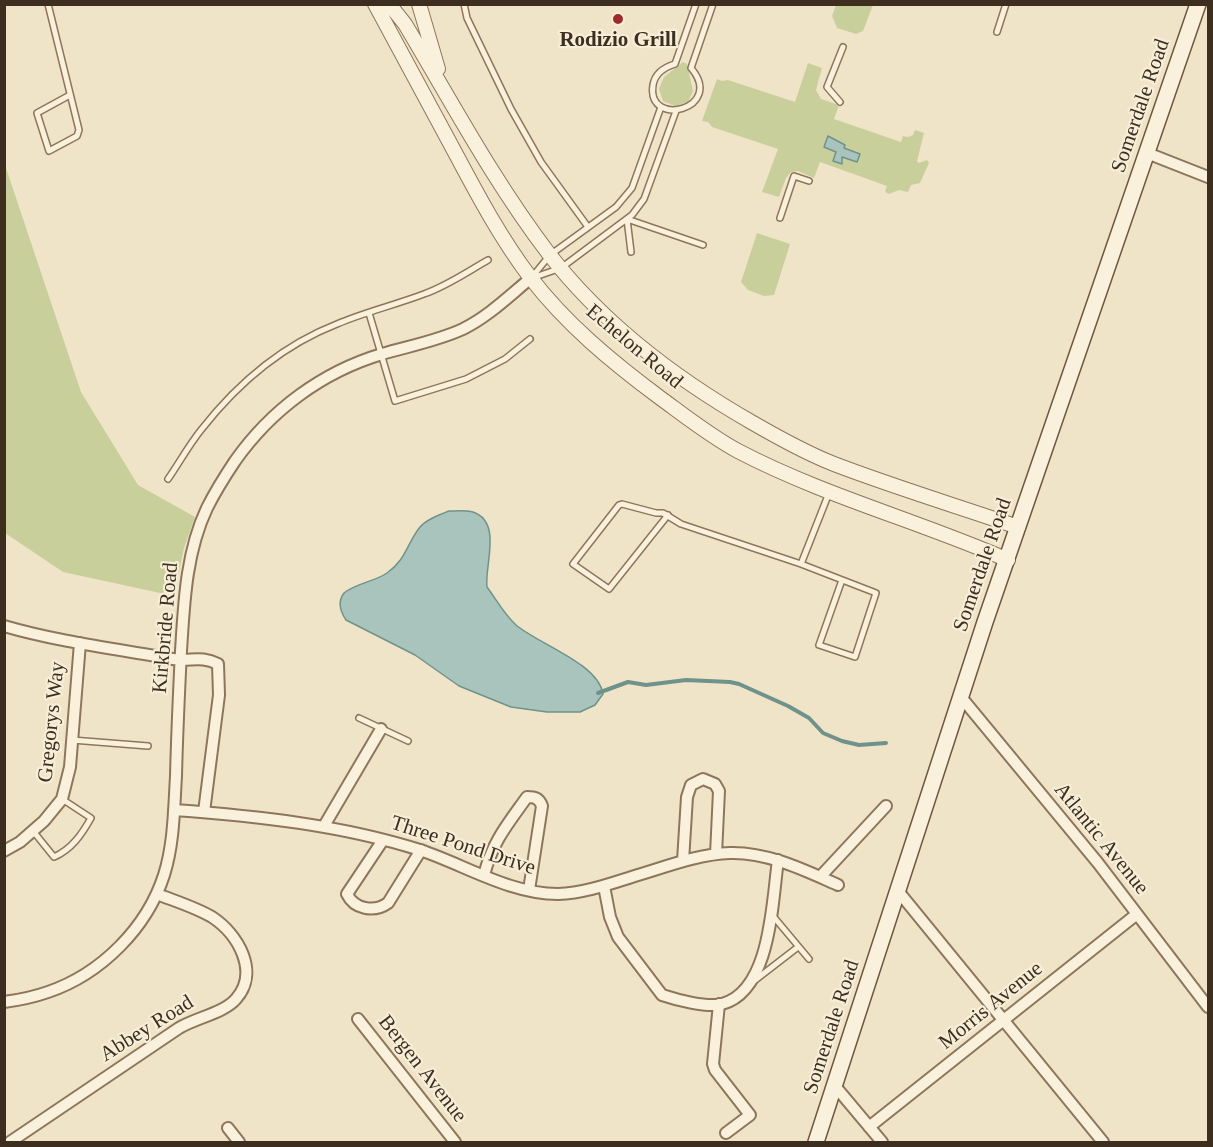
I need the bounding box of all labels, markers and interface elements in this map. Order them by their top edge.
marker: Rodizio Grill [611,12,625,26]
place label: Rodizio Grill [559,28,677,54]
street label: Somerdale Road [1106,36,1176,176]
street label: Echelon Road [581,299,687,395]
street label: Somerdale Road [948,495,1018,635]
street label: Kirkbride Road [148,562,184,694]
street label: Gregorys Way [33,660,71,784]
street label: Atlantic Avenue [1048,778,1154,900]
street label: Three Pond Drive [388,811,538,881]
street label: Somerdale Road [798,957,866,1097]
street label: Morris Avenue [934,957,1048,1055]
street label: Abbey Road [96,990,198,1068]
street label: Bergen Avenue [372,1010,472,1128]

